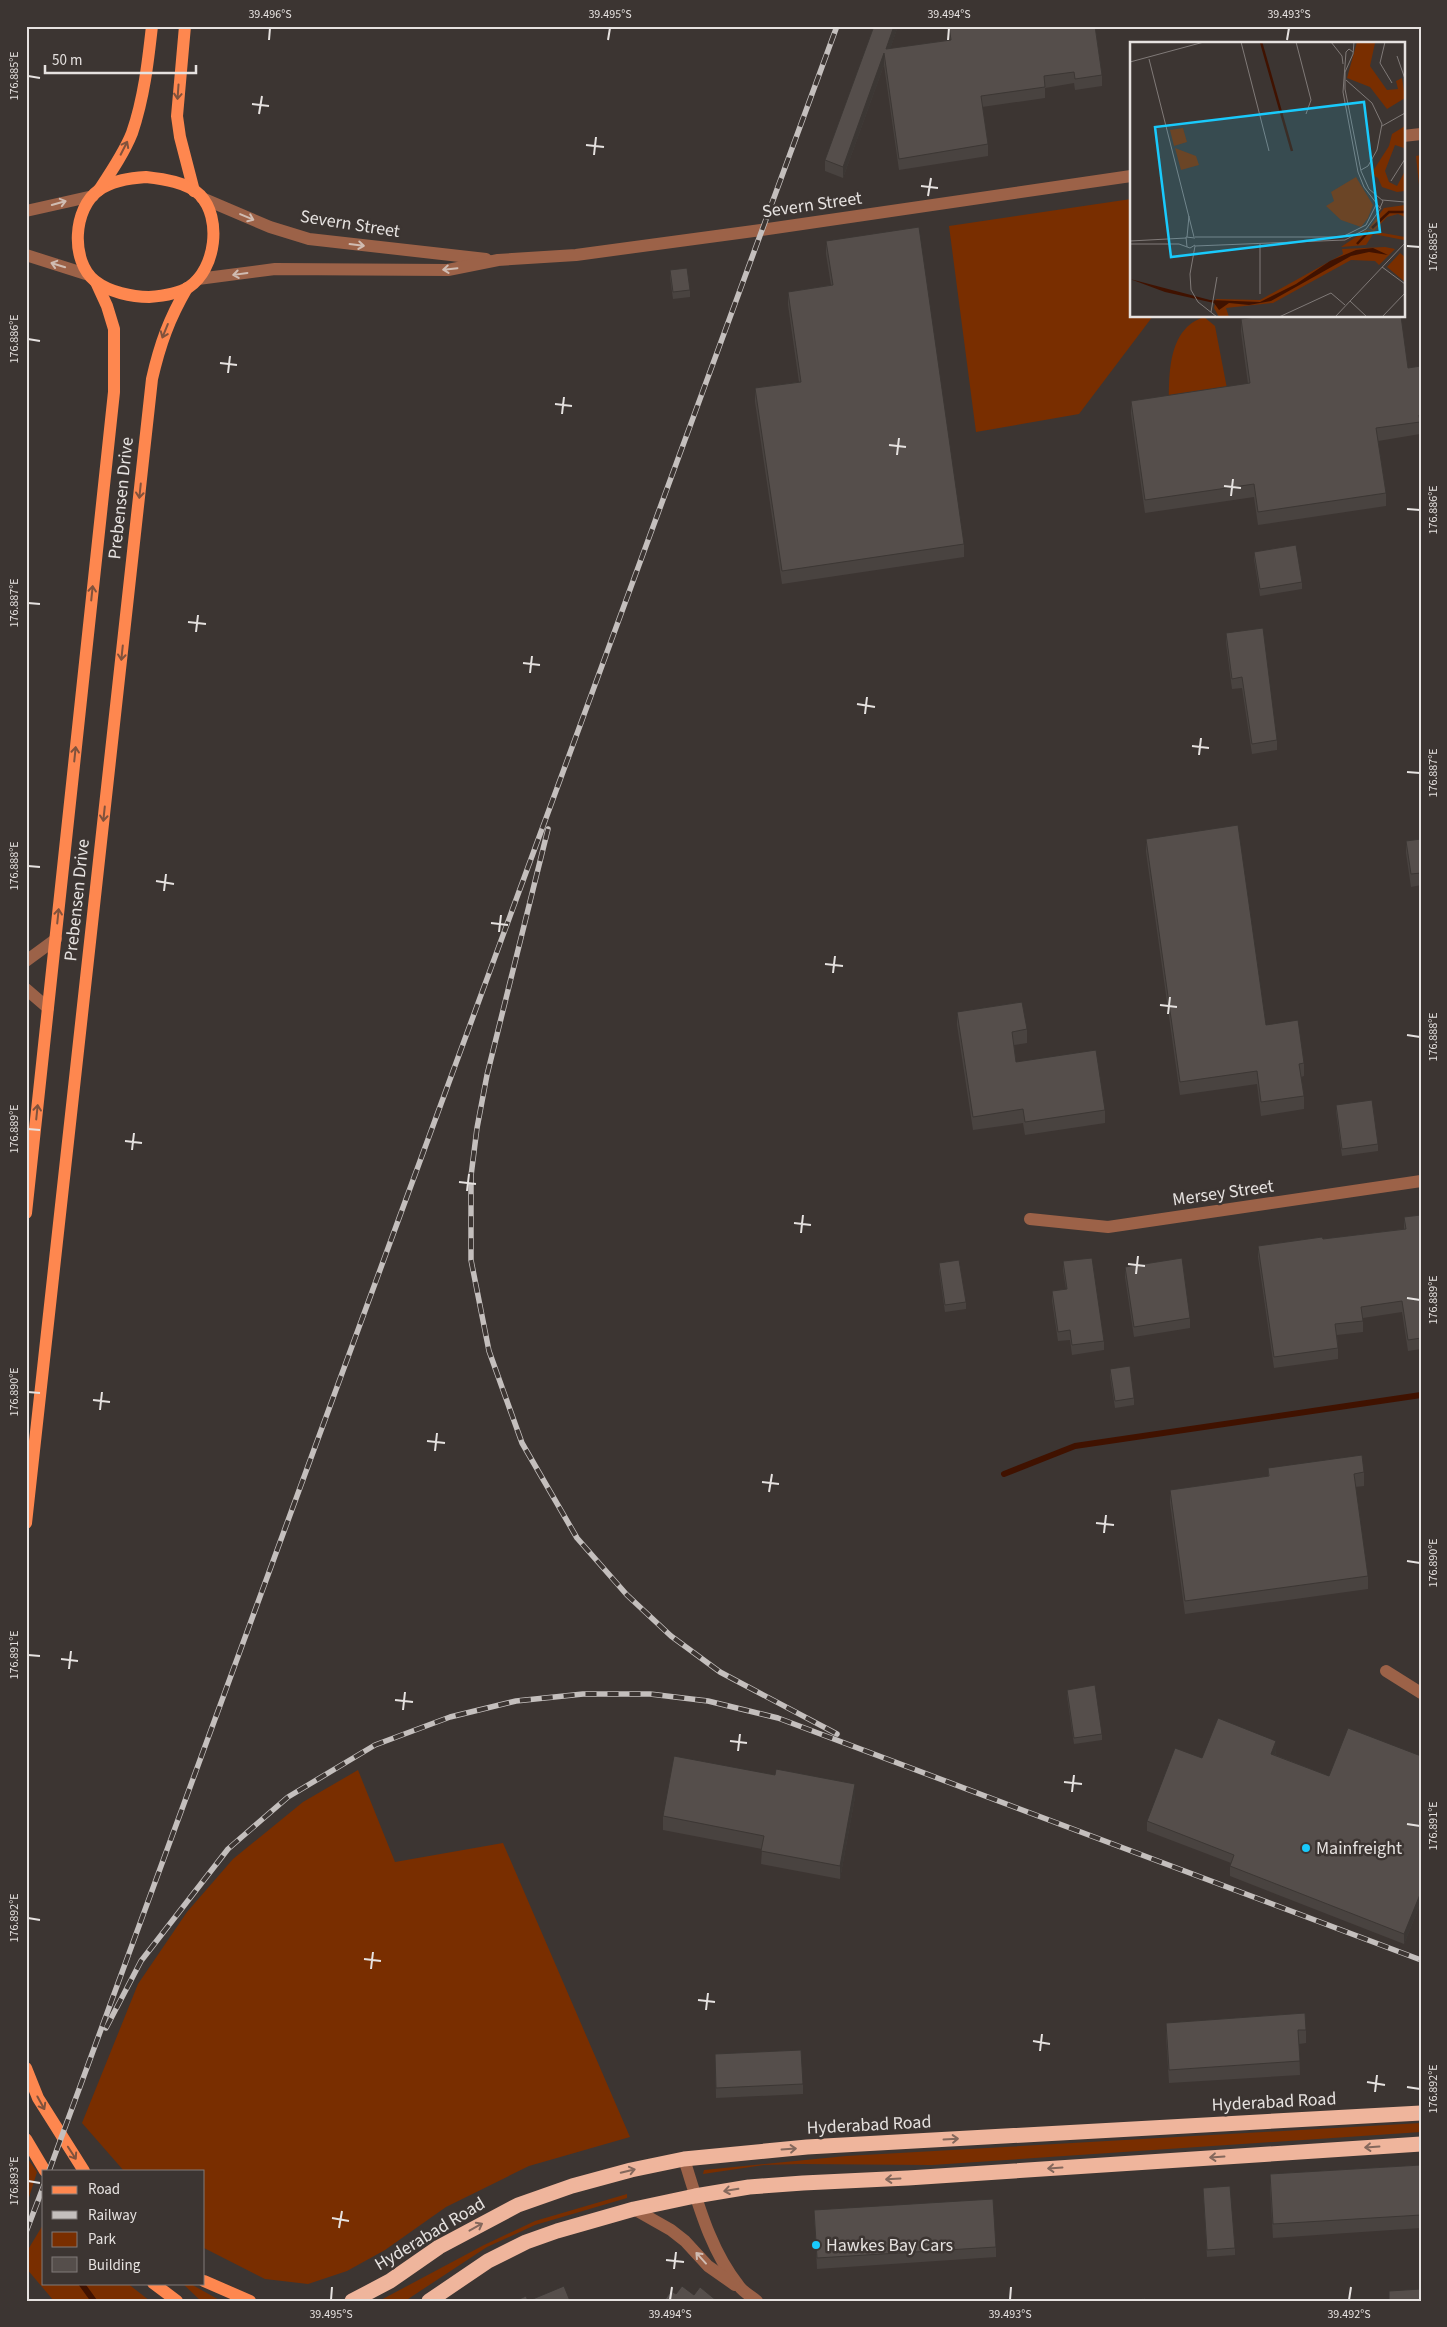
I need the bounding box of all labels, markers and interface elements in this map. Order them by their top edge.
text: 39.496°S [248,6,292,23]
text: 39.495°S [588,6,632,23]
text: 39.494°S [927,6,971,23]
text: 39.493°S [1267,6,1311,23]
scale bar [45,42,196,74]
inset map [1130,42,1404,318]
text: 50 m [52,50,82,71]
text: 176.885°E [6,51,23,101]
one-way arrow [173,84,183,100]
one-way arrow [119,141,129,156]
street label: Severn Street [760,186,864,224]
one-way arrow [51,197,67,207]
street label: Severn Street [298,204,402,244]
one-way arrow [239,213,254,223]
text: 176.885°E [1425,222,1442,272]
one-way arrow [349,240,365,250]
one-way arrow [50,259,66,269]
one-way arrow [442,264,458,274]
one-way arrow [233,269,249,279]
text: 176.886°E [6,314,23,364]
one-way arrow [160,323,169,338]
street label: Prebensen Drive [102,436,140,560]
one-way arrow [135,483,145,499]
text: 176.886°E [1425,485,1442,535]
text: 176.887°E [6,578,23,628]
one-way arrow [87,585,97,601]
one-way arrow [117,644,127,660]
one-way arrow [70,747,80,763]
text: 176.887°E [1425,748,1442,798]
one-way arrow [99,806,109,822]
street label: Prebensen Drive [58,838,96,962]
text: 176.888°E [6,841,23,891]
one-way arrow [53,908,63,924]
text: 176.888°E [1425,1012,1442,1062]
text: 176.889°E [6,1104,23,1154]
one-way arrow [32,1105,42,1121]
street label: Mersey Street [1171,1174,1275,1212]
text: 176.889°E [1425,1275,1442,1325]
text: 176.890°E [6,1367,23,1417]
text: 176.890°E [1425,1538,1442,1588]
text: 176.891°E [6,1630,23,1680]
text: 176.891°E [1425,1801,1442,1851]
place label: Mainfreight [1316,1836,1402,1861]
marker: Mainfreight [1300,1842,1312,1854]
text: 176.892°E [6,1893,23,1943]
text: 176.892°E [1425,2064,1442,2114]
street label: Hyderabad Road [1211,2086,1337,2118]
one-way arrow [36,2095,46,2110]
street label: Hyderabad Road [806,2109,932,2141]
one-way arrow [943,2135,959,2144]
one-way arrow [1364,2142,1380,2151]
one-way arrow [780,2144,796,2153]
one-way arrow [67,2146,77,2160]
one-way arrow [1209,2152,1225,2161]
text: 176.893°E [6,2156,23,2206]
one-way arrow [1047,2163,1063,2173]
one-way arrow [620,2166,636,2175]
legend [42,2170,205,2284]
one-way arrow [885,2174,901,2183]
text: Road [88,2179,120,2200]
one-way arrow [723,2186,739,2196]
street label: Hyderabad Road [370,2191,490,2277]
text: Railway [88,2205,137,2226]
one-way arrow [468,2222,483,2231]
text: Park [88,2229,117,2250]
place label: Hawkes Bay Cars [826,2233,953,2258]
marker: Hawkes Bay Cars [810,2239,822,2251]
one-way arrow [695,2252,707,2265]
text: Building [88,2255,141,2276]
text: 39.495°S [309,2306,353,2323]
text: 39.494°S [648,2306,692,2323]
text: 39.493°S [988,2306,1032,2323]
text: 39.492°S [1327,2306,1371,2323]

